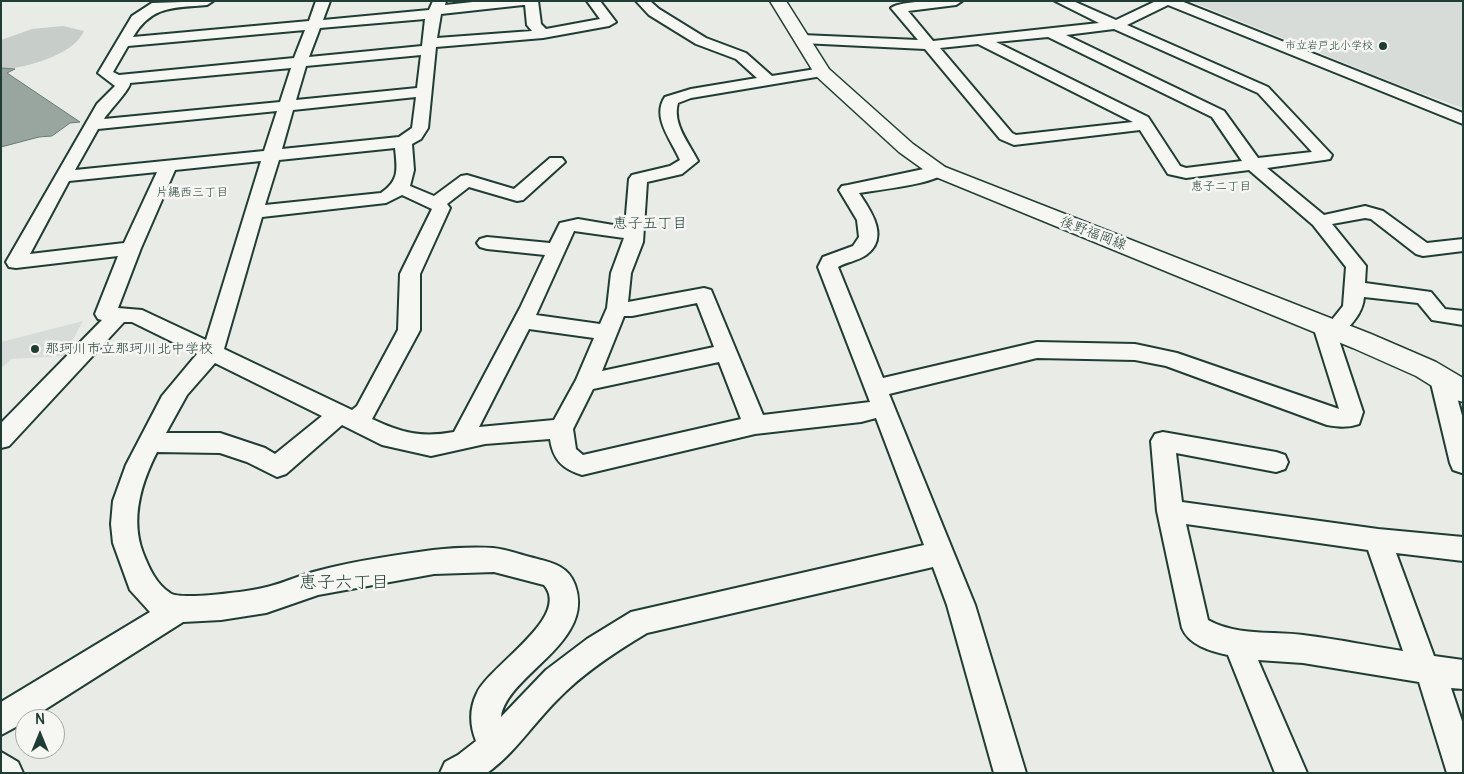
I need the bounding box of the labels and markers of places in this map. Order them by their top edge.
place label: 市立岩戸北小学校 [1285,39,1373,53]
marker: 市立岩戸北小学校 [1377,40,1389,52]
place label: 那珂川市立那珂川北中学校 [45,341,213,357]
marker: 那珂川市立那珂川北中学校 [29,343,41,355]

